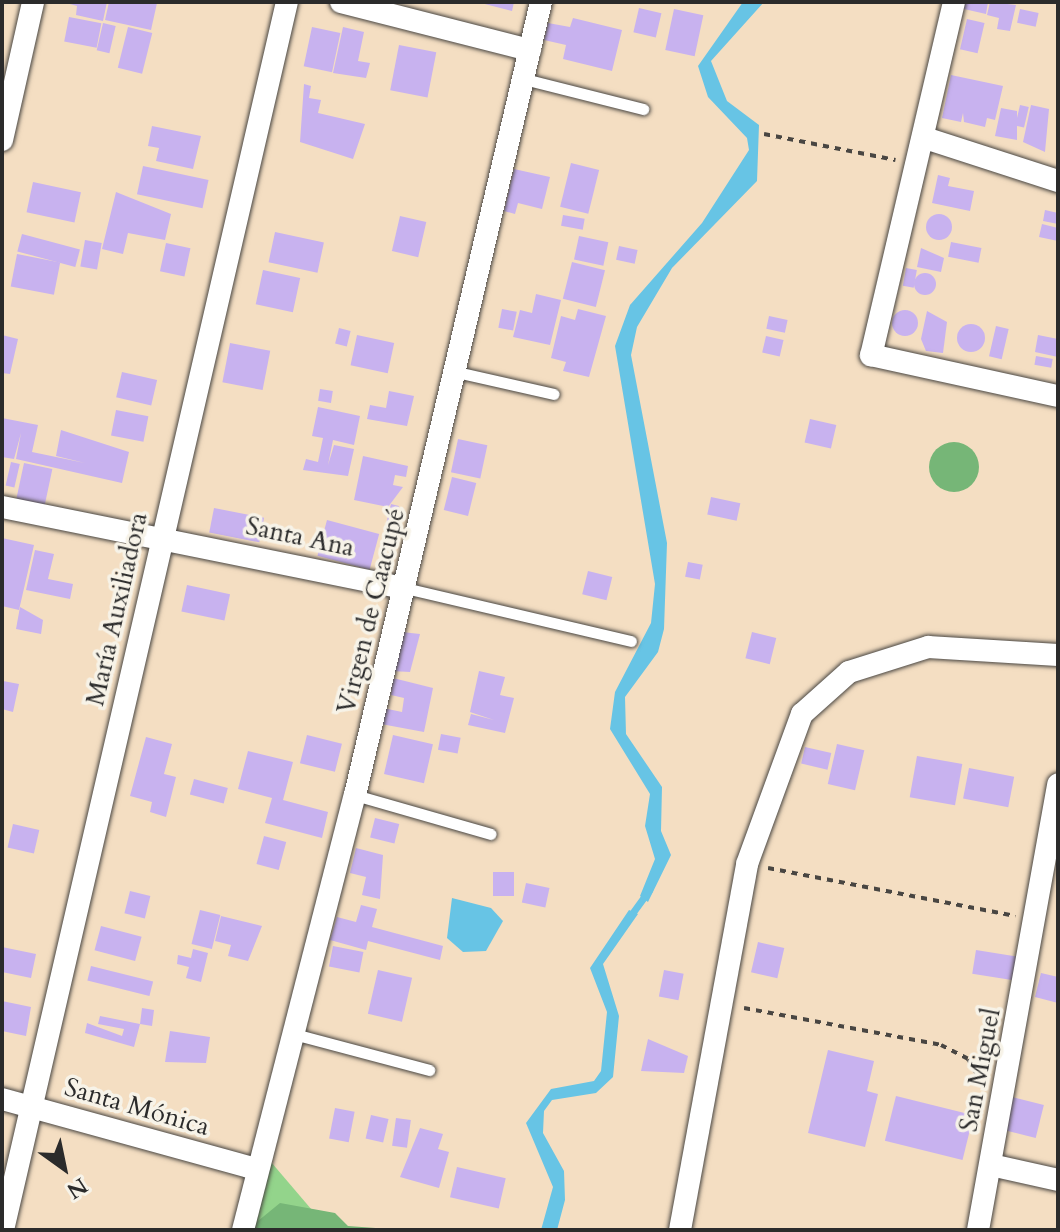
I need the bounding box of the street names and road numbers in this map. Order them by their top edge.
street label: Virgen de Caacupé [330,505,412,717]
street label: María Auxiliadora [80,509,154,709]
street label: Santa Ana [243,510,357,564]
street label: San Miguel [953,1006,1007,1134]
street label: Santa Mónica [61,1071,213,1143]

